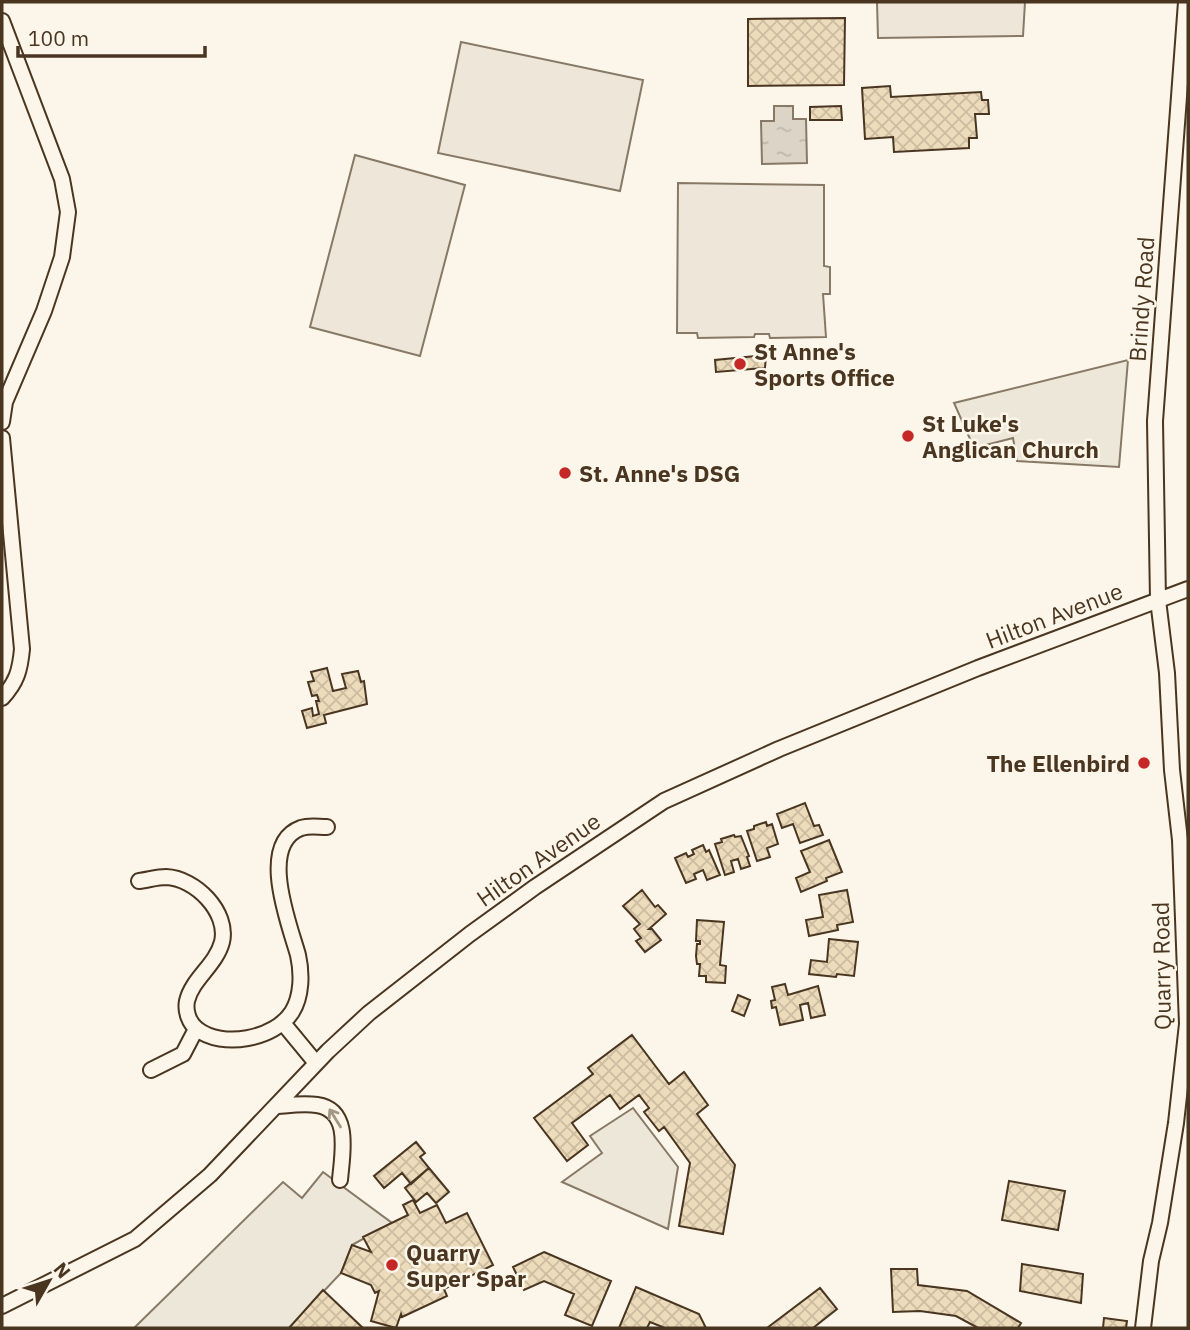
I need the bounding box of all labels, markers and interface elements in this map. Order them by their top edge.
scale bar [18,14,205,58]
text: 100 m [28,24,89,52]
street label: Brindy Road [1122,235,1160,363]
place label: St Anne's Sports Office [754,336,895,392]
marker: St Anne's Sports Office [732,356,748,372]
place label: St Luke's Anglican Church [922,408,1099,464]
marker: St Luke's Anglican Church [900,428,916,444]
place label: St. Anne's DSG [579,458,740,488]
marker: St. Anne's DSG [557,465,573,481]
street label: Hilton Avenue [981,575,1127,655]
place label: The Ellenbird [986,748,1130,778]
marker: The Ellenbird [1136,755,1152,771]
street label: Hilton Avenue [470,805,606,913]
street label: Quarry Road [1145,901,1177,1031]
one-way arrow [328,1109,343,1128]
place label: Quarry Super Spar [406,1237,526,1293]
north arrow [14,1246,84,1316]
text: N [49,1257,76,1283]
marker: Quarry Super Spar [384,1257,400,1273]

